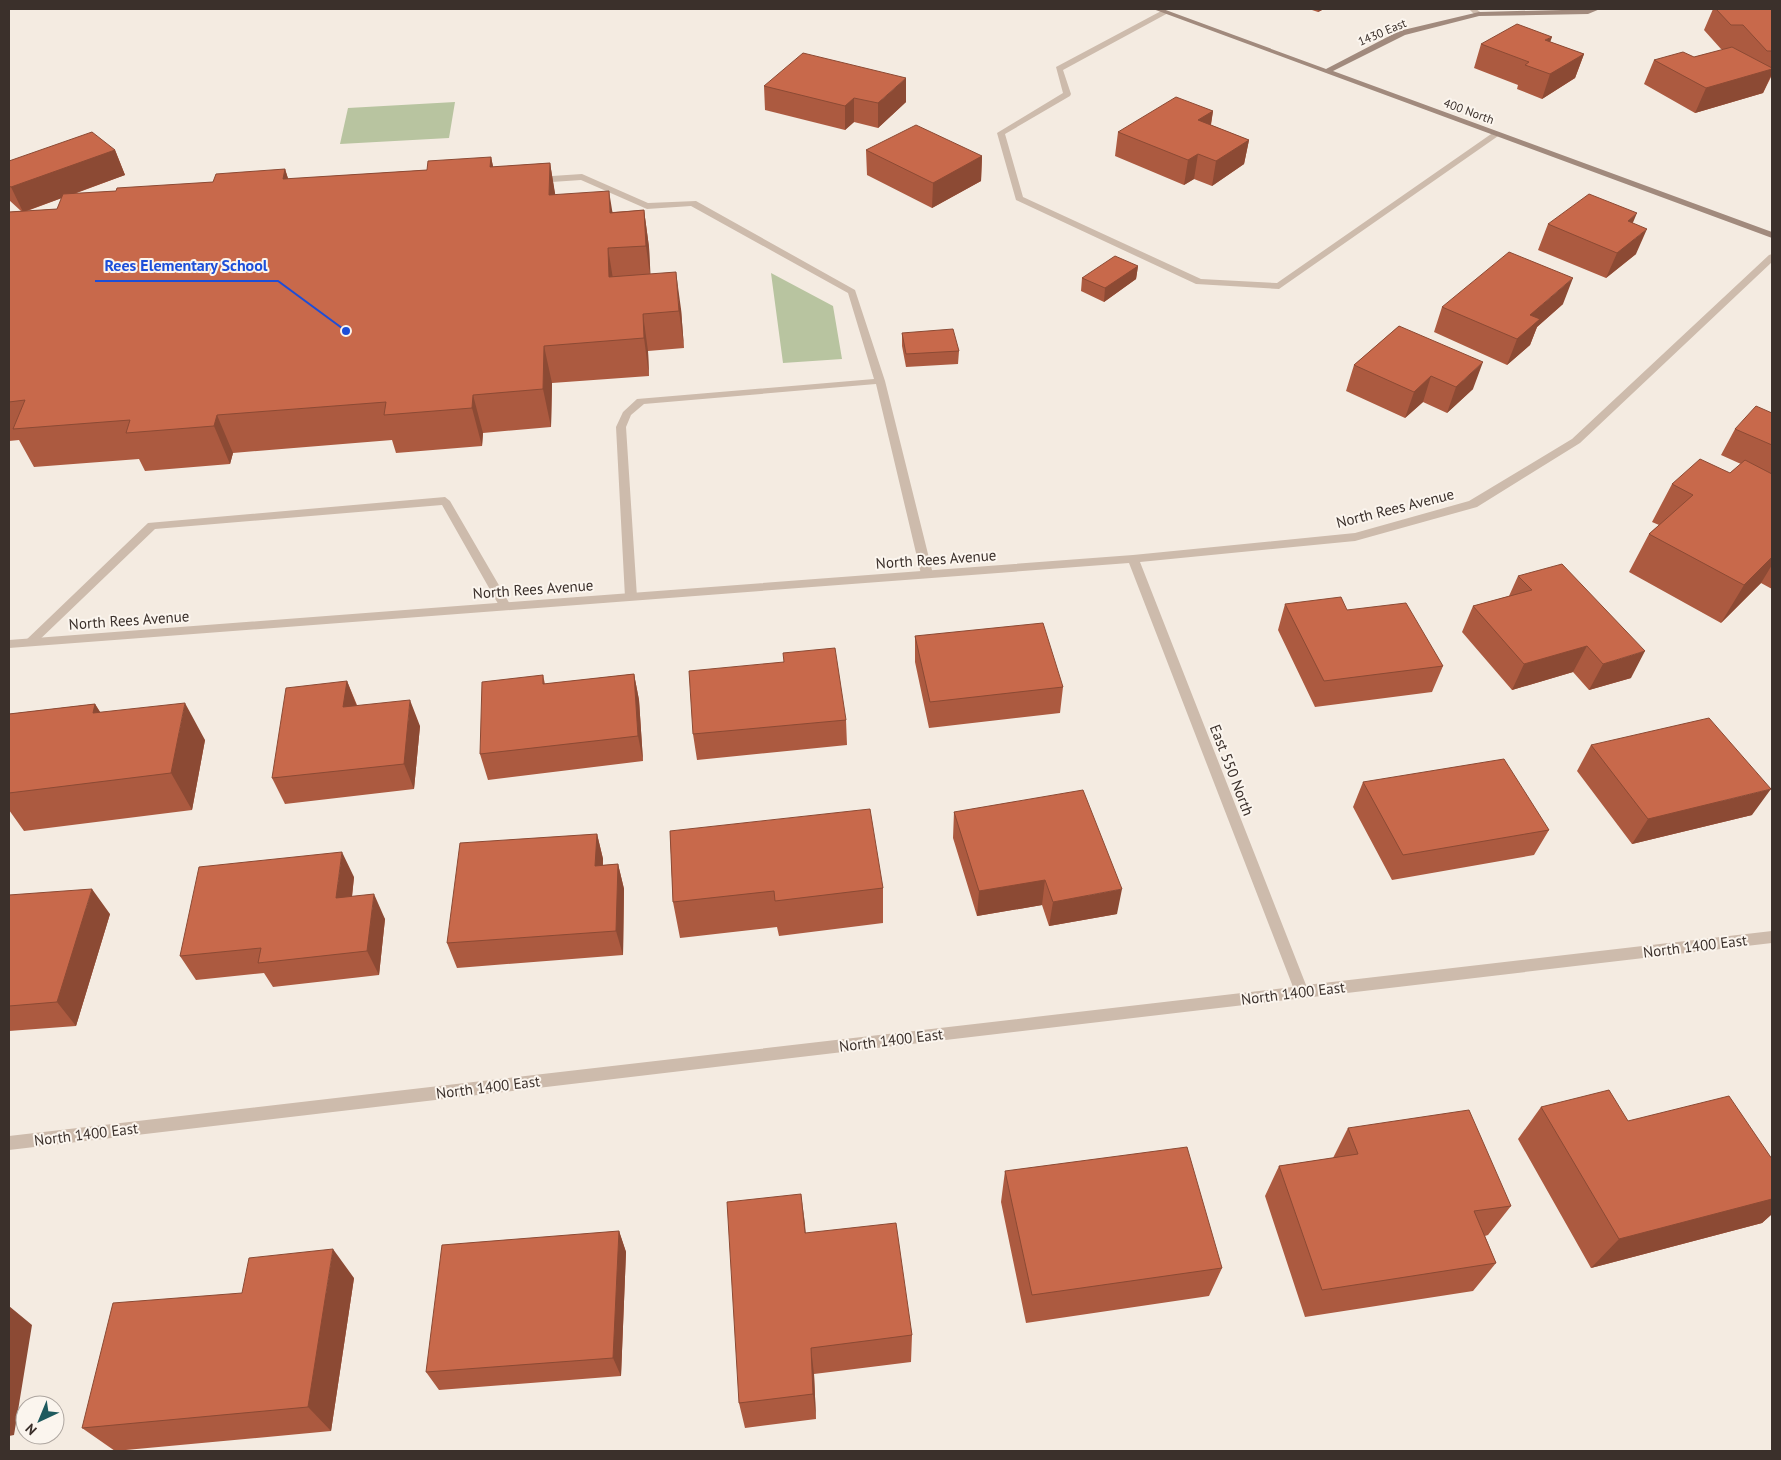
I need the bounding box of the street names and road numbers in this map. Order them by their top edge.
street label: 1430 East [1356,15,1408,49]
street label: 400 North [1442,95,1496,127]
street label: North Rees Avenue [1334,484,1456,532]
street label: North Rees Avenue [875,545,997,573]
street label: North Rees Avenue [472,575,594,603]
street label: North Rees Avenue [68,606,190,634]
street label: East 550 North [1206,722,1258,818]
street label: North 1400 East [1642,930,1748,962]
street label: North 1400 East [1240,977,1346,1009]
street label: North 1400 East [838,1024,944,1056]
street label: North 1400 East [435,1071,541,1103]
street label: North 1400 East [33,1118,139,1150]

